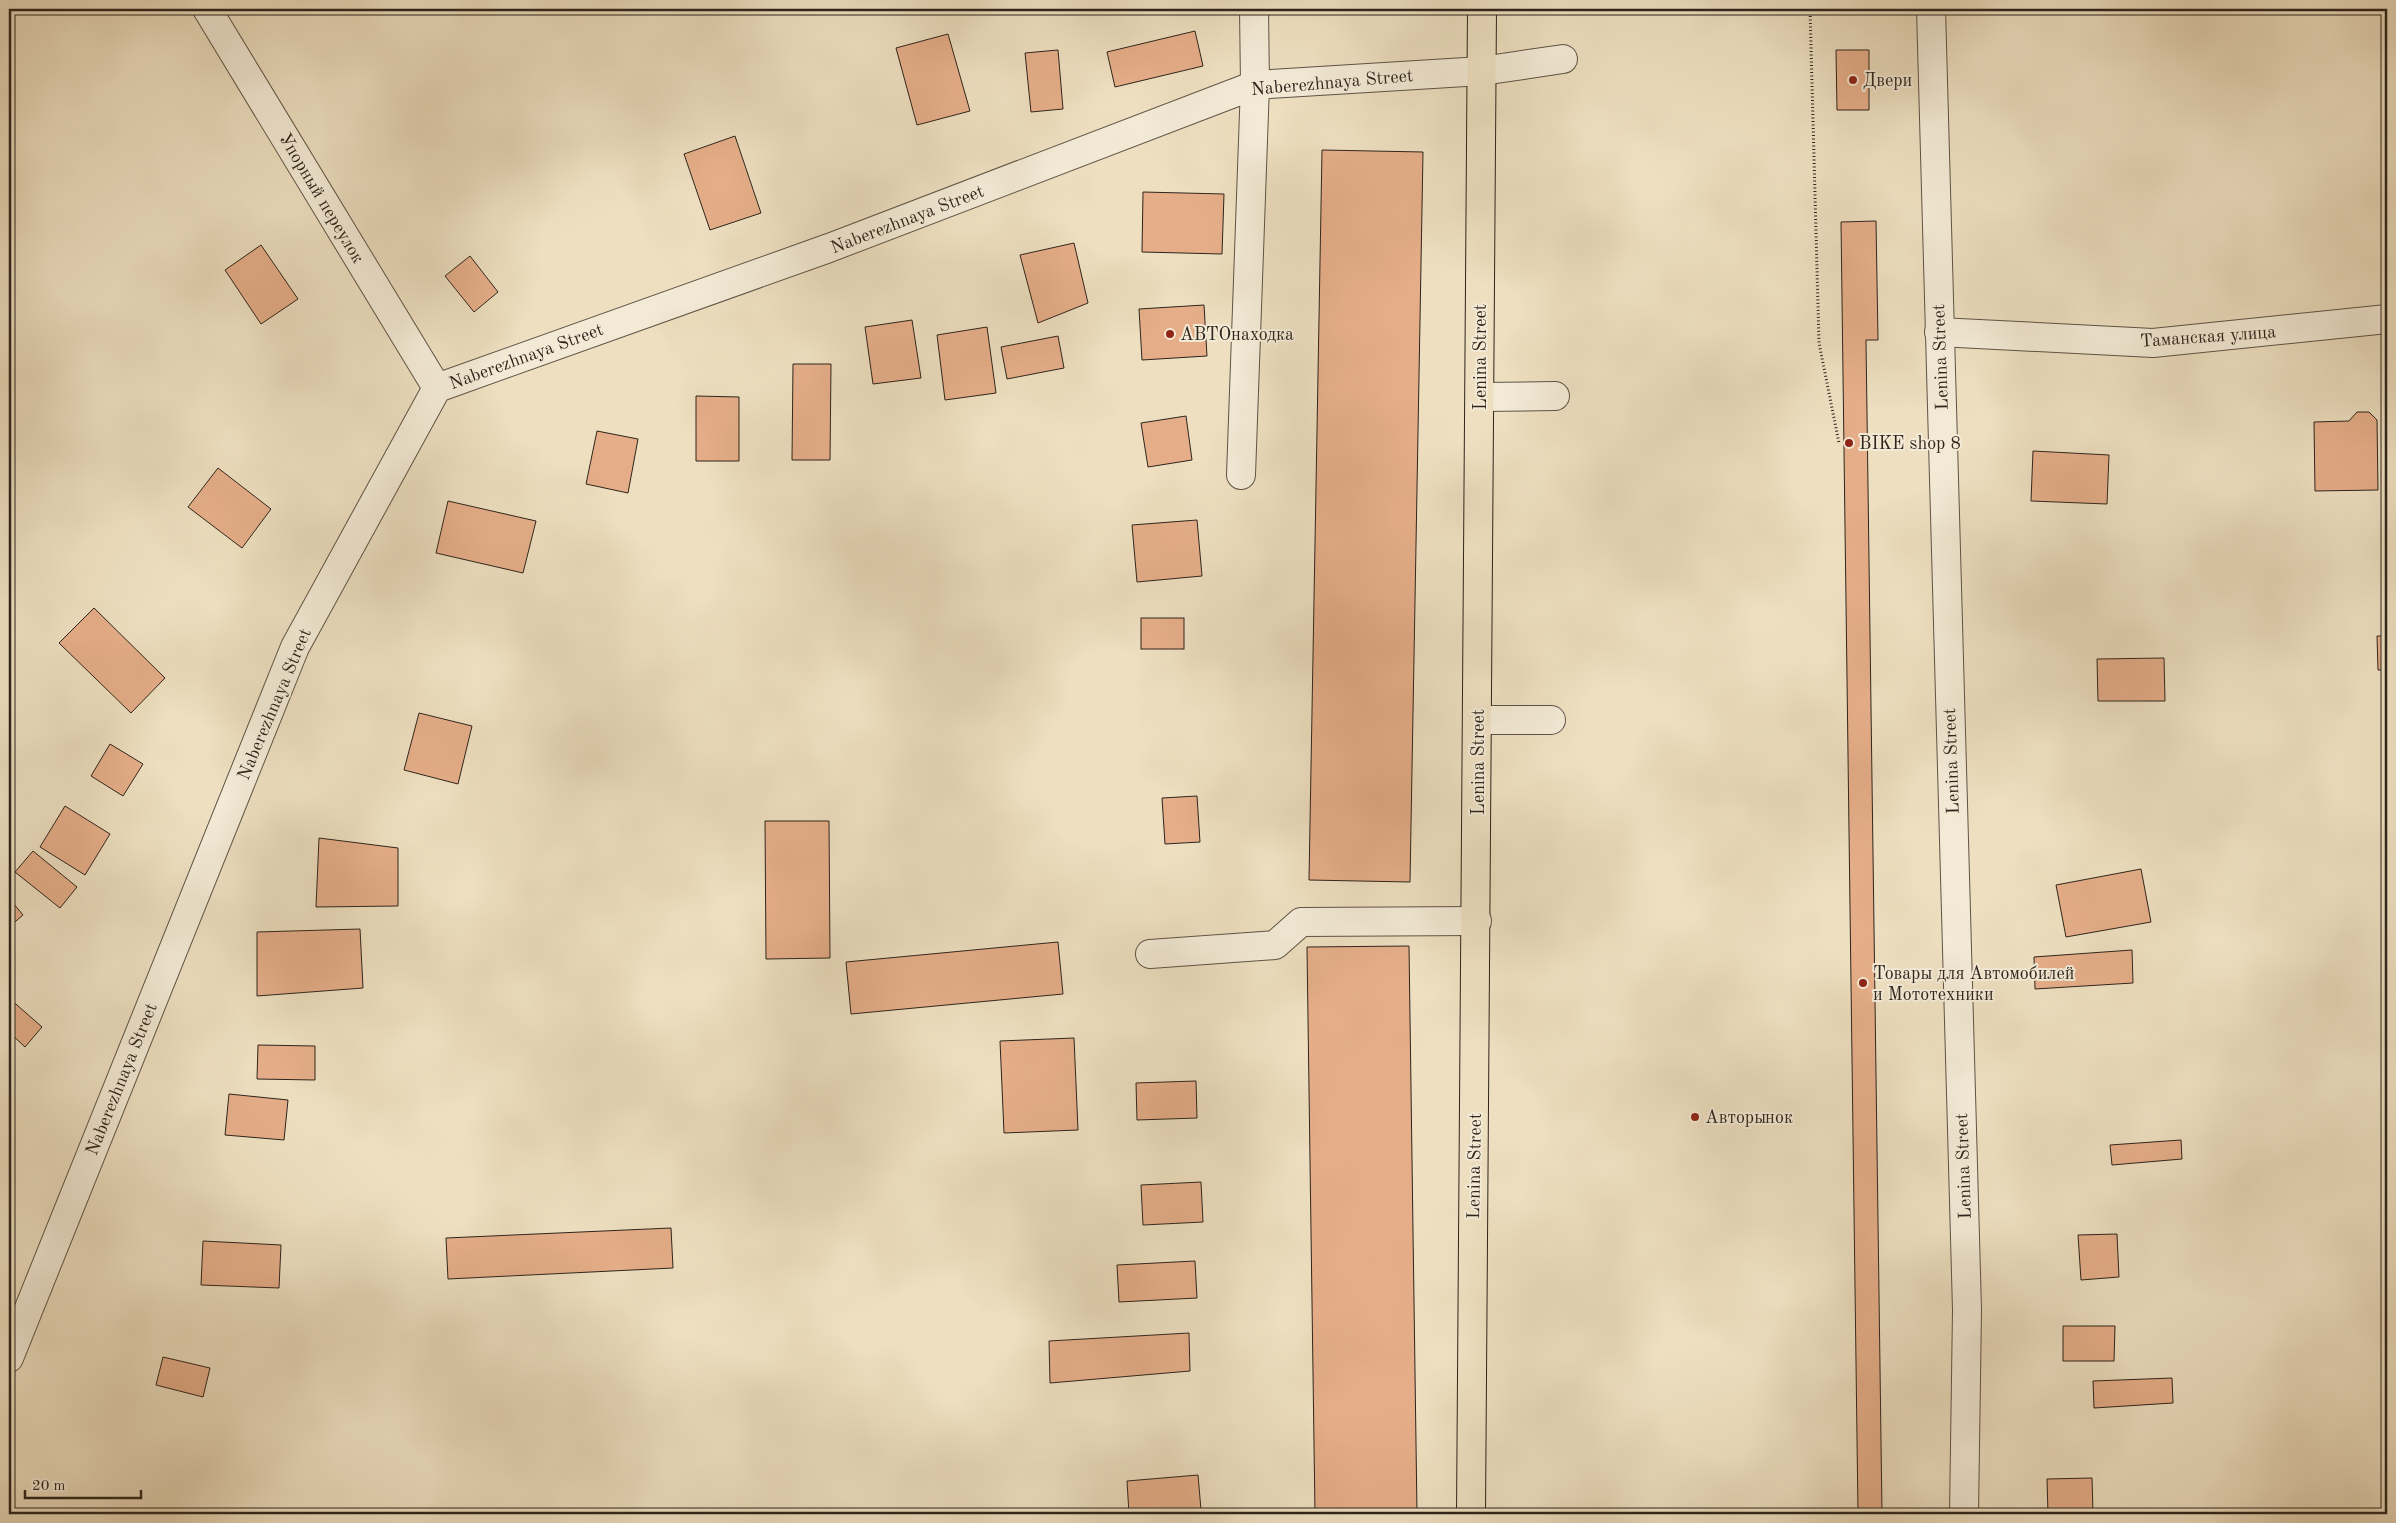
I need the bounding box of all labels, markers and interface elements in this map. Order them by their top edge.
street label: Naberezhnaya Street [1250,67,1414,99]
place label: Двери [1863,72,1912,90]
marker: Двери [1847,74,1859,86]
street label: Упорный переулок [275,130,367,267]
street label: Naberezhnaya Street [828,182,986,257]
street label: Lenina Street [1472,304,1490,410]
street label: Lenina Street [1930,304,1952,410]
street label: Naberezhnaya Street [447,321,606,393]
street label: Таманская улица [2140,323,2277,351]
place label: АВТОнаходка [1180,326,1294,344]
marker: АВТОнаходка [1164,328,1176,340]
place label: BIKE shop 8 [1859,435,1961,453]
marker: BIKE shop 8 [1843,437,1855,449]
street label: Naberezhnaya Street [235,626,315,783]
street label: Lenina Street [1941,708,1963,814]
street label: Lenina Street [1470,709,1488,815]
place label: Товары для Автомобилей и Мототехники [1873,965,2074,1004]
marker: Товары для Автомобилей и Мототехники [1857,977,1869,989]
street label: Naberezhnaya Street [83,1001,161,1158]
place label: Авторынок [1705,1109,1793,1127]
marker: Авторынок [1689,1111,1701,1123]
street label: Lenina Street [1465,1113,1485,1219]
street label: Lenina Street [1953,1113,1975,1219]
scale bar [25,1468,141,1500]
text: 20 m [32,1479,66,1494]

